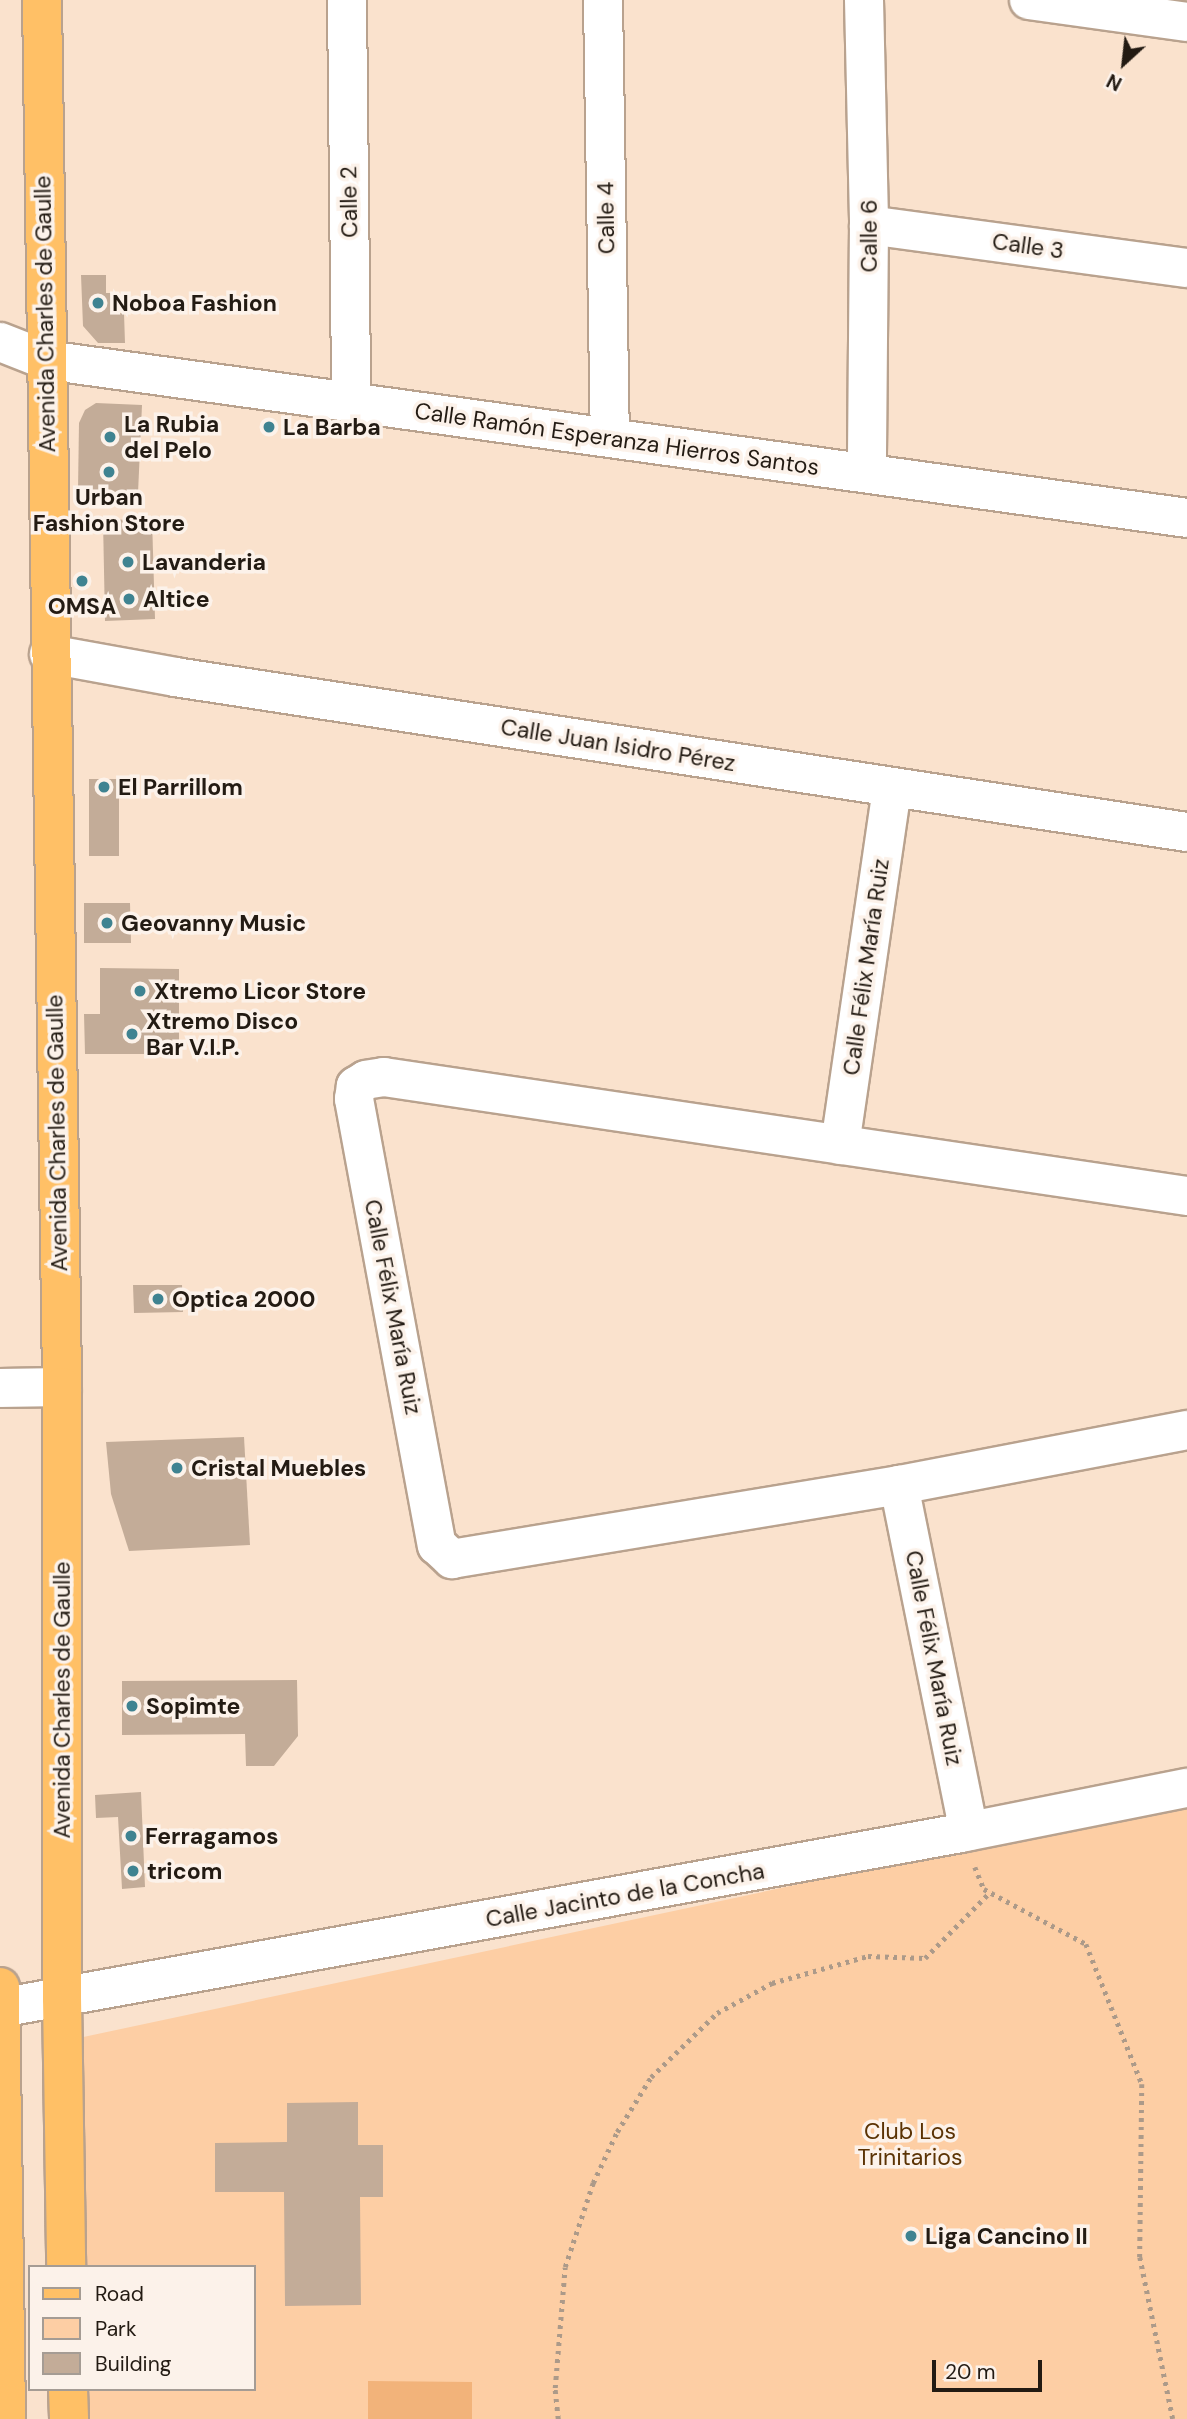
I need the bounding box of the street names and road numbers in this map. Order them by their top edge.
street label: Calle 2 [335,166,363,238]
street label: Avenida Charles de Gaulle [29,175,61,453]
street label: Calle 4 [592,182,620,254]
street label: Calle 6 [855,200,883,272]
street label: Calle 3 [990,227,1066,265]
street label: Calle Ramón Esperanza Hierros Santos [413,397,821,481]
street label: Calle Juan Isidro Pérez [499,713,737,777]
street label: Calle Félix María Ruiz [837,857,895,1077]
street label: Avenida Charles de Gaulle [41,994,73,1272]
street label: Calle Félix María Ruiz [359,1197,427,1417]
street label: Calle Félix María Ruiz [900,1548,968,1768]
street label: Avenida Charles de Gaulle [48,1561,76,1839]
street label: Calle Jacinto de la Concha [484,1857,766,1933]

